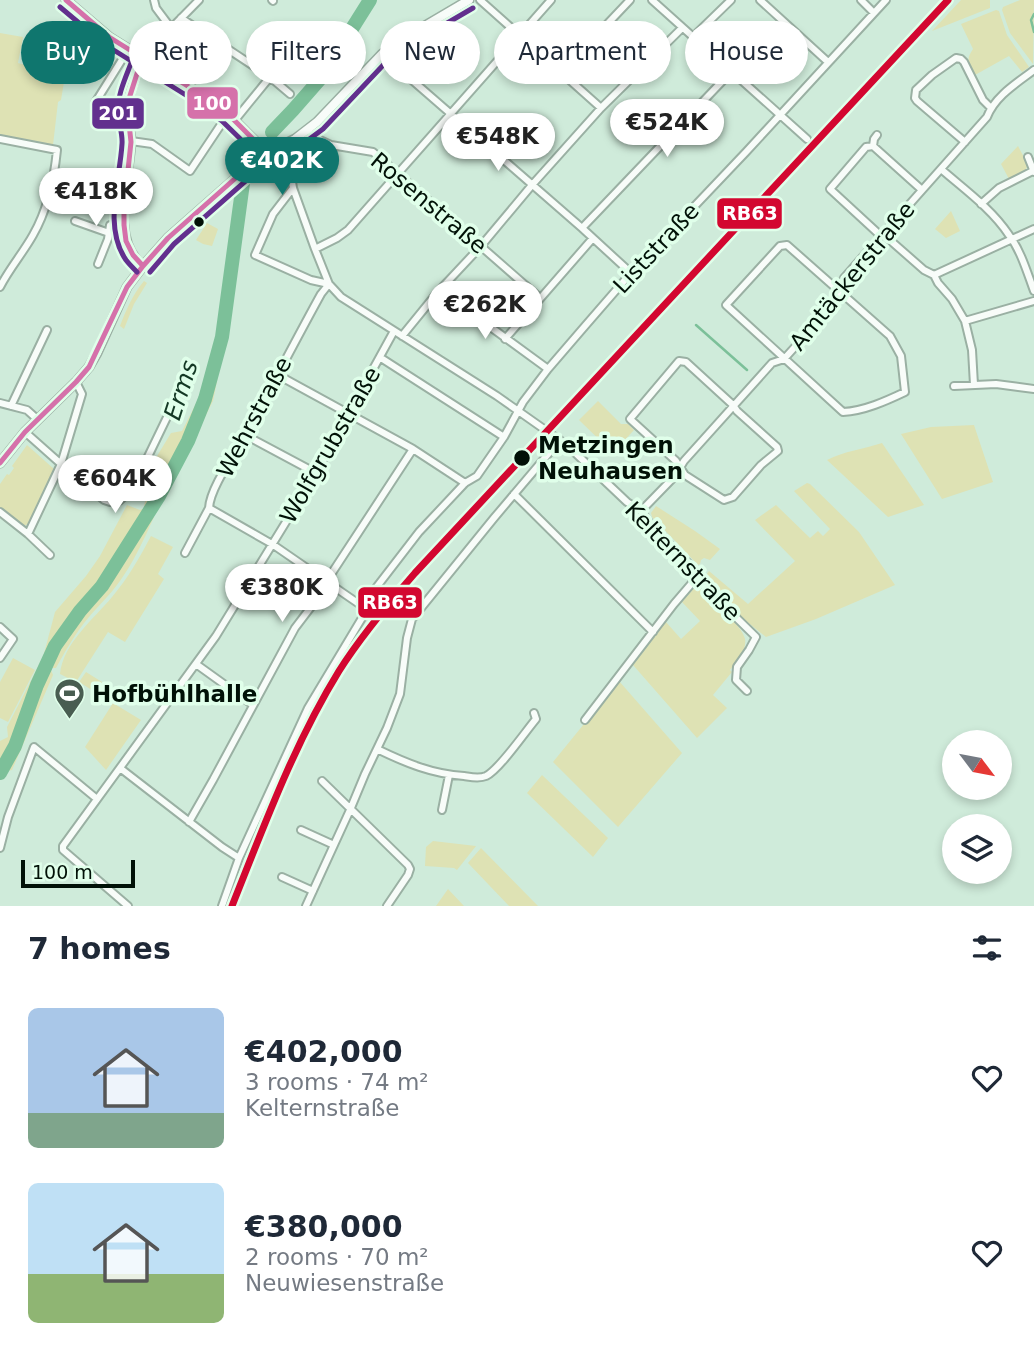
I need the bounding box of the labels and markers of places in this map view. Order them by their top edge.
pin: €524K [618,100,716,159]
pin: €548K [449,114,547,173]
pin: €402K [233,138,331,197]
pin: €418K [47,168,145,228]
unlabelled marker [192,215,206,229]
pin: €262K [436,282,534,341]
place label: Metzingen Neuhausen [538,432,683,484]
marker: Metzingen Neuhausen [512,448,532,468]
pin: €604K [66,456,164,515]
pin: €380K [233,564,331,624]
sports icon: Hofbühlhalle [52,677,86,721]
place label: Hofbühlhalle [92,681,257,707]

